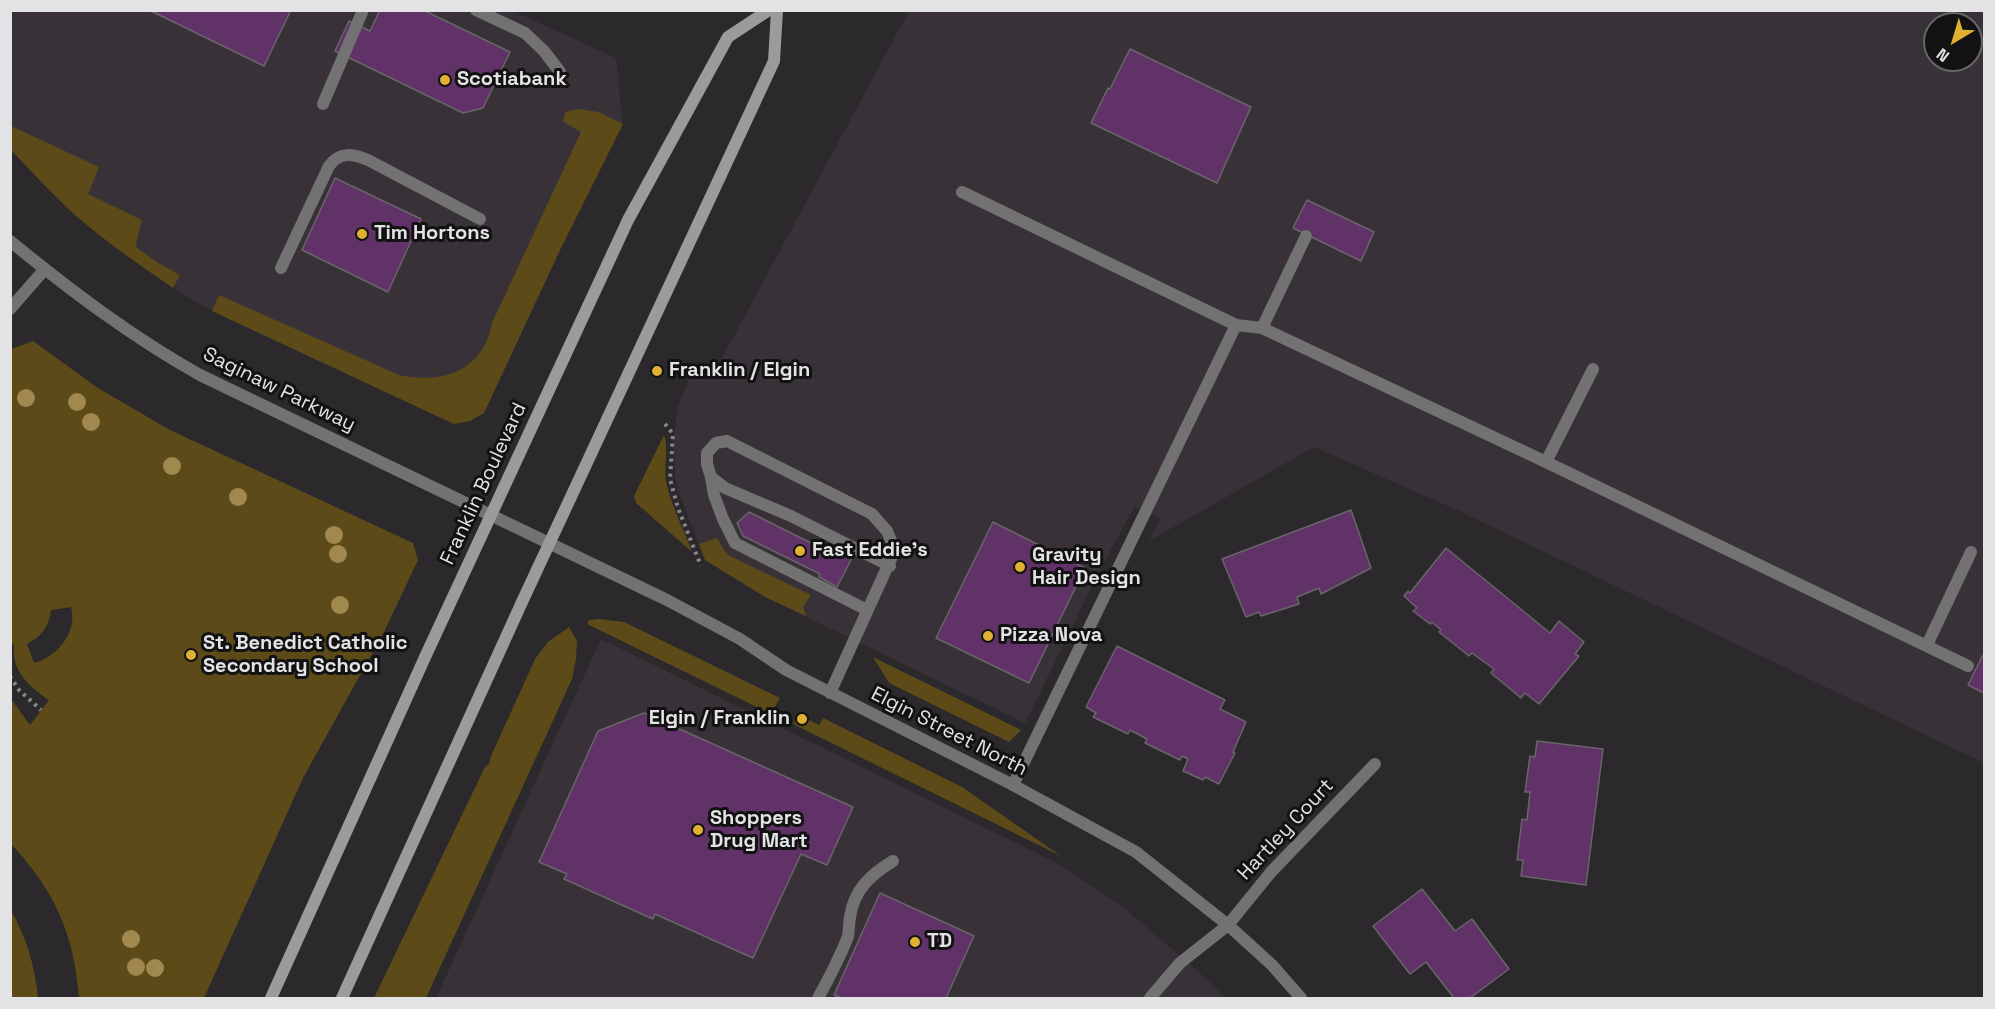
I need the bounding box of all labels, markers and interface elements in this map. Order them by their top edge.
north arrow [1923,12,1983,72]
text: N [1932,43,1954,67]
place label: Scotiabank [457,68,567,92]
marker: Scotiabank [438,73,452,87]
place label: Tim Hortons [374,222,490,246]
marker: Tim Hortons [355,227,369,241]
street label: Saginaw Parkway [199,343,359,437]
place label: Franklin / Elgin [669,359,810,383]
marker: Franklin / Elgin [650,364,664,378]
street label: Franklin Boulevard [436,399,532,569]
place label: Fast Eddie's [812,539,928,563]
marker: Fast Eddie's [793,544,807,558]
place label: Gravity Hair Design [1032,544,1141,591]
marker: Gravity Hair Design [1013,560,1027,574]
place label: Pizza Nova [1000,624,1102,648]
marker: Pizza Nova [981,629,995,643]
place label: St. Benedict Catholic Secondary School [203,632,407,679]
marker: St. Benedict Catholic Secondary School [184,648,198,662]
street label: Elgin Street North [867,682,1031,782]
place label: Elgin / Franklin [649,707,790,731]
marker: Elgin / Franklin [795,712,809,726]
street label: Hartley Court [1233,774,1339,886]
place label: Shoppers Drug Mart [710,807,808,854]
marker: Shoppers Drug Mart [691,823,705,837]
place label: TD [927,930,952,954]
marker: TD [908,935,922,949]

